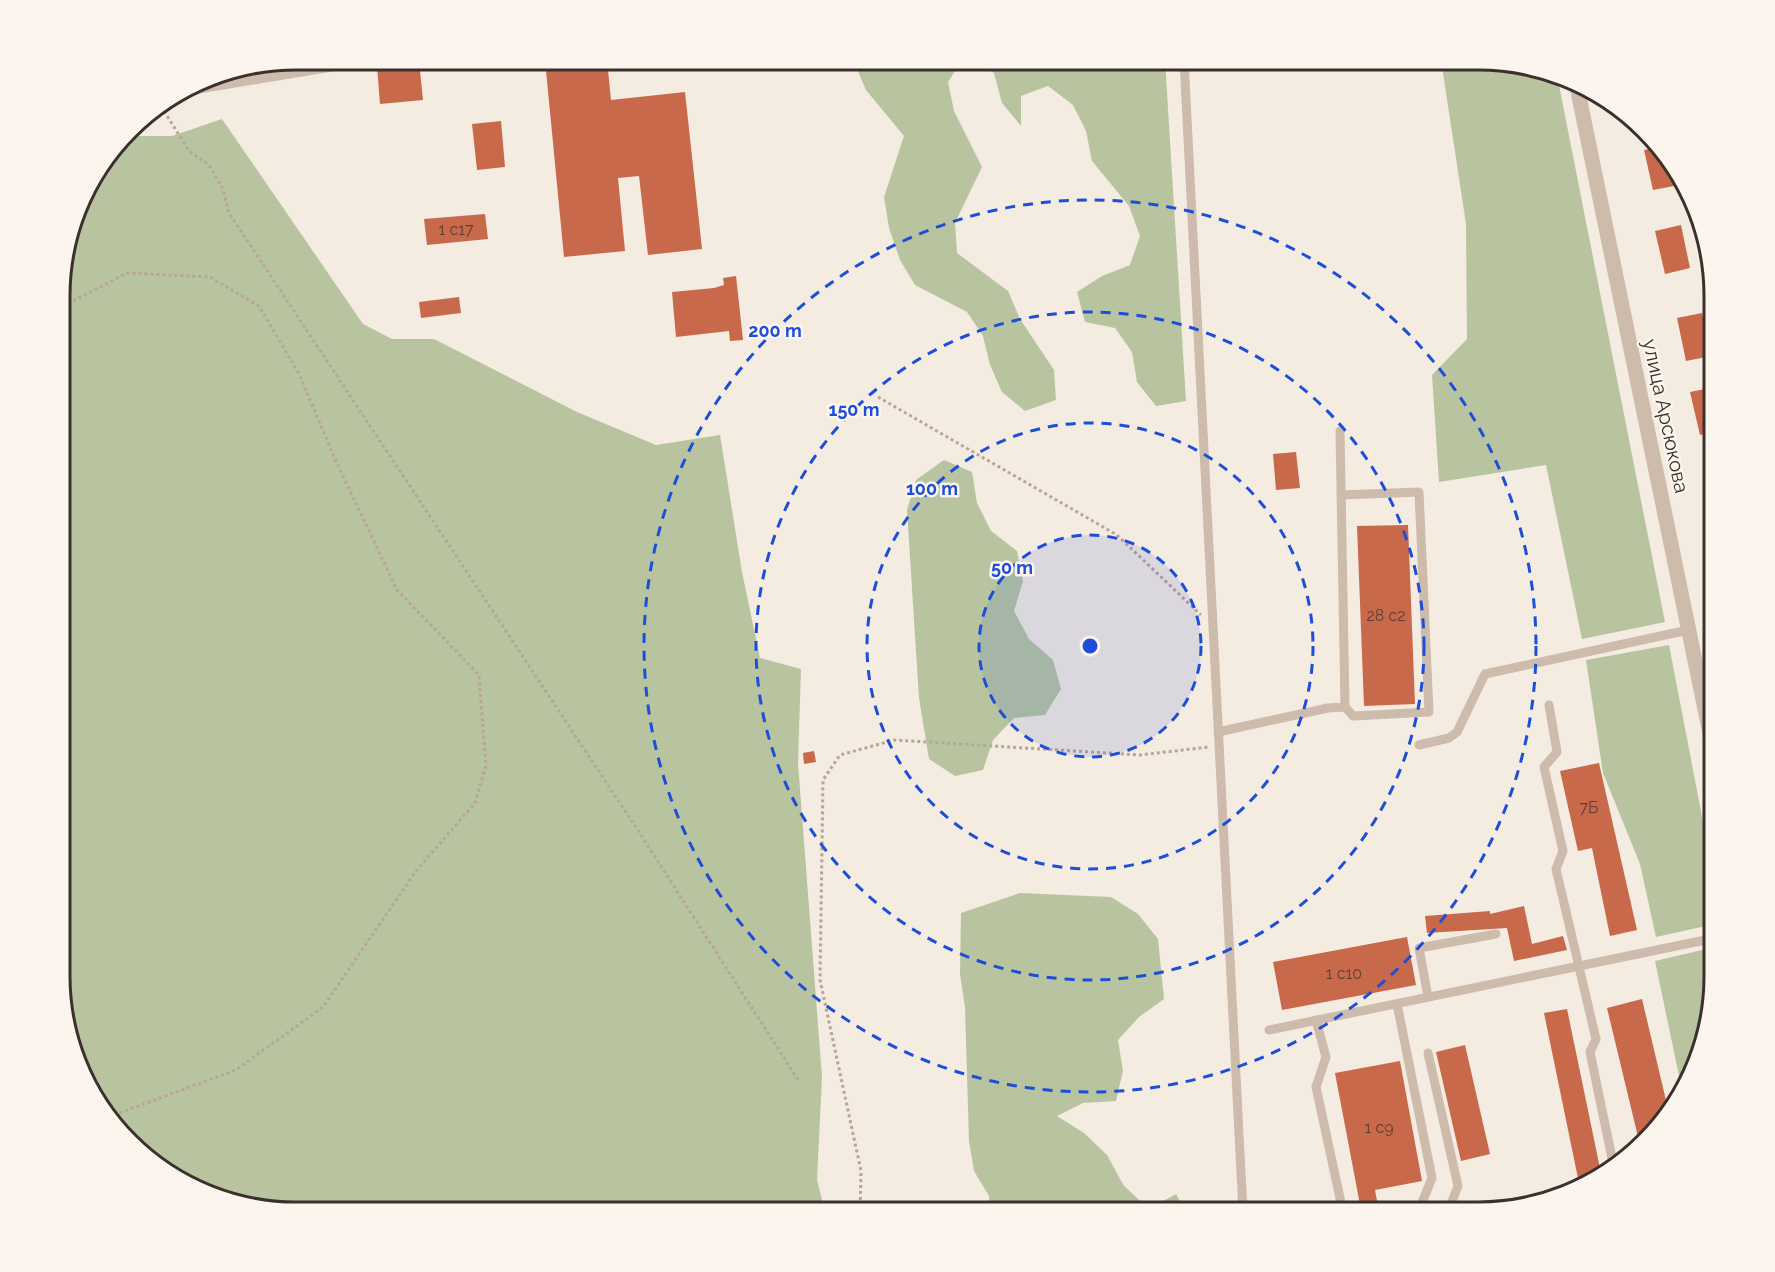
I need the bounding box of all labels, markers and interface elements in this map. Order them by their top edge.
house number: 1 с17 [438,220,474,239]
text: 200 m [748,320,802,341]
street label: улица Арсюкова [1638,337,1694,495]
text: 150 m [829,399,880,420]
text: 100 m [906,478,958,499]
text: 50 m [991,557,1033,578]
house number: 28 с2 [1366,606,1406,625]
centre of rings [1080,636,1100,656]
house number: 7Б [1580,798,1599,817]
house number: 1 с10 [1326,964,1362,983]
house number: 1 с9 [1364,1118,1394,1137]

